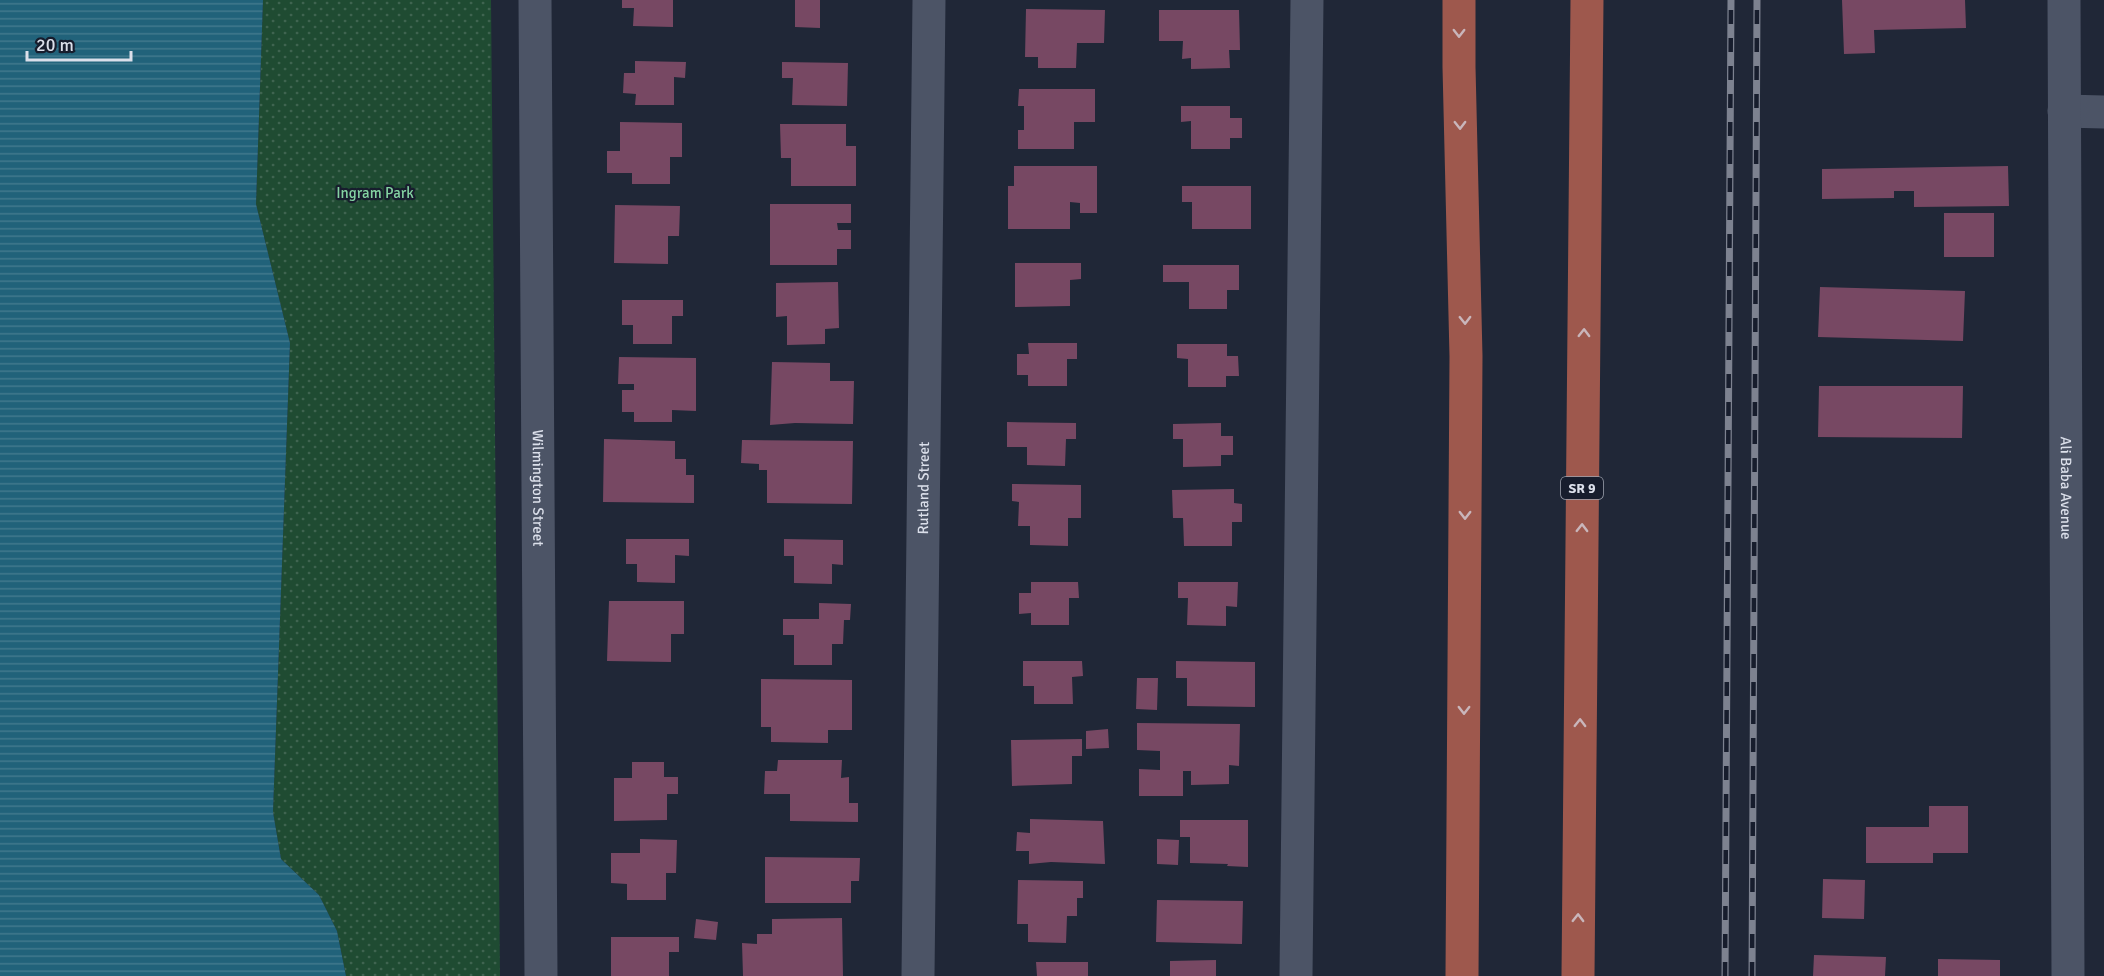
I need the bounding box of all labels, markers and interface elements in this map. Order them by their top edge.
scale bar [27,24,130,62]
one-way arrow [1453,29,1465,38]
text: 20 m [36,34,74,56]
one-way arrow [1454,121,1466,130]
park label: Ingram Park [336,184,414,202]
one-way arrow [1459,316,1471,325]
one-way arrow [1577,328,1590,337]
street label: Wilmington Street [529,429,547,547]
street label: Ali Baba Avenue [2057,436,2075,540]
street label: Rutland Street [914,442,933,535]
road number: SR 9 [1561,477,1603,499]
one-way arrow [1459,511,1471,520]
one-way arrow [1576,523,1588,532]
one-way arrow [1458,706,1470,715]
one-way arrow [1574,718,1586,727]
one-way arrow [1572,913,1584,922]

